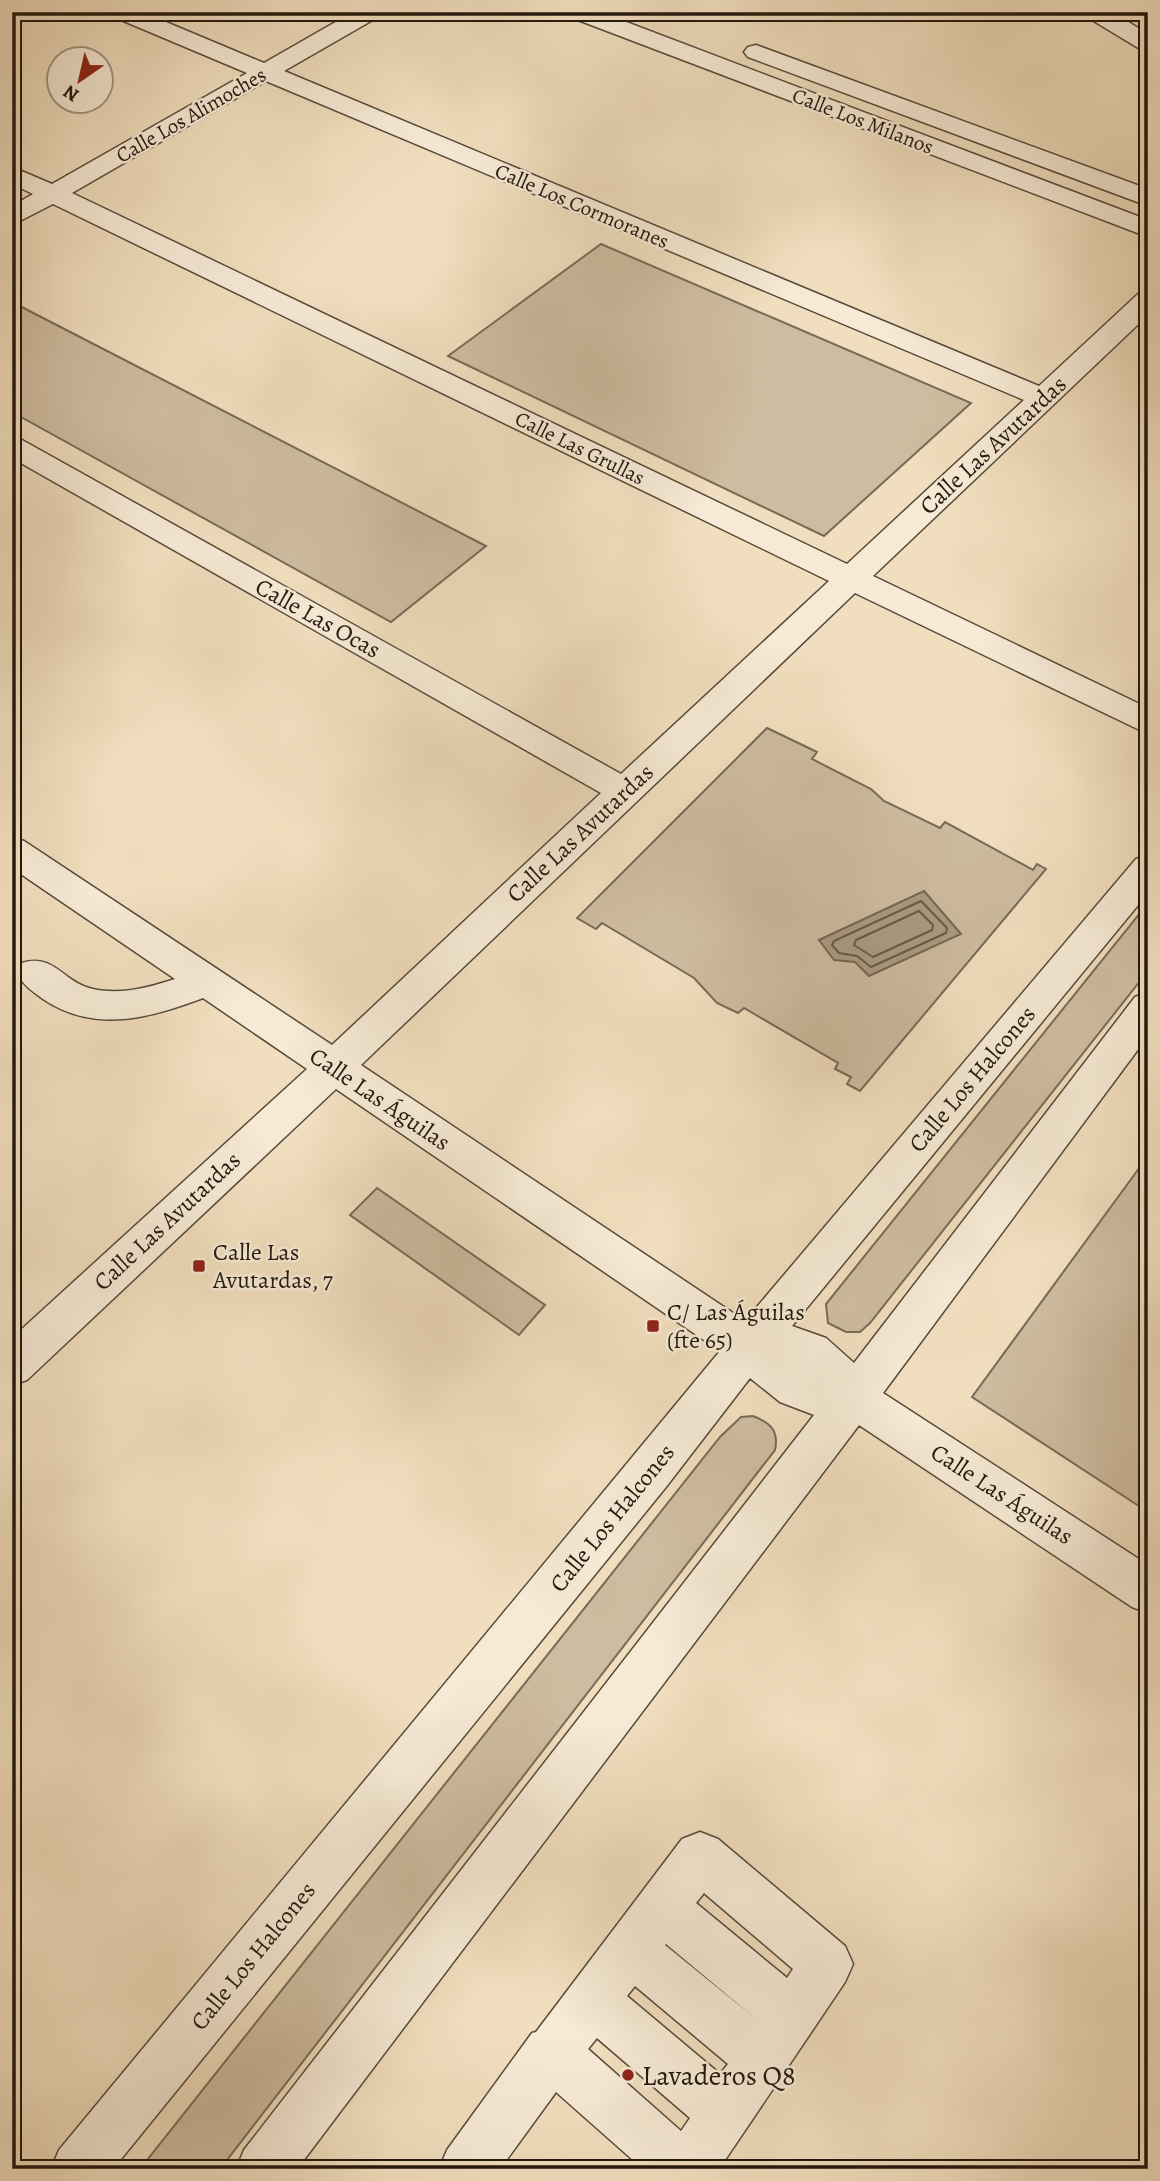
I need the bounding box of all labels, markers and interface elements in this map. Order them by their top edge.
north arrow [46,46,116,116]
street label: Calle Los Alimoches [111,61,271,169]
text: N [58,79,84,108]
street label: Calle Los Milanos [788,81,938,161]
street label: Calle Los Cormoranes [491,157,673,255]
street label: Calle Las Avutardas [913,368,1073,522]
street label: Calle Las Grullas [510,404,650,492]
street label: Calle Las Ocas [250,570,386,666]
street label: Calle Las Avutardas [500,756,660,910]
street label: Calle Los Halcones [901,999,1043,1159]
street label: Calle Las Águilas [303,1040,457,1158]
street label: Calle Las Avutardas [87,1144,247,1298]
place label: Calle Las Avutardas, 7 [212,1236,334,1296]
marker: Calle Las Avutardas, 7 [191,1258,207,1274]
place label: C/ Las Águilas (fte 65) [667,1296,805,1356]
marker: C/ Las Águilas (fte 65) [645,1318,661,1334]
street label: Calle Las Águilas [925,1436,1079,1552]
street label: Calle Los Halcones [542,1437,682,1599]
street label: Calle Los Halcones [183,1875,323,2037]
place label: Lavaderos Q8 [642,2057,796,2095]
marker: Lavaderos Q8 [620,2067,636,2083]

